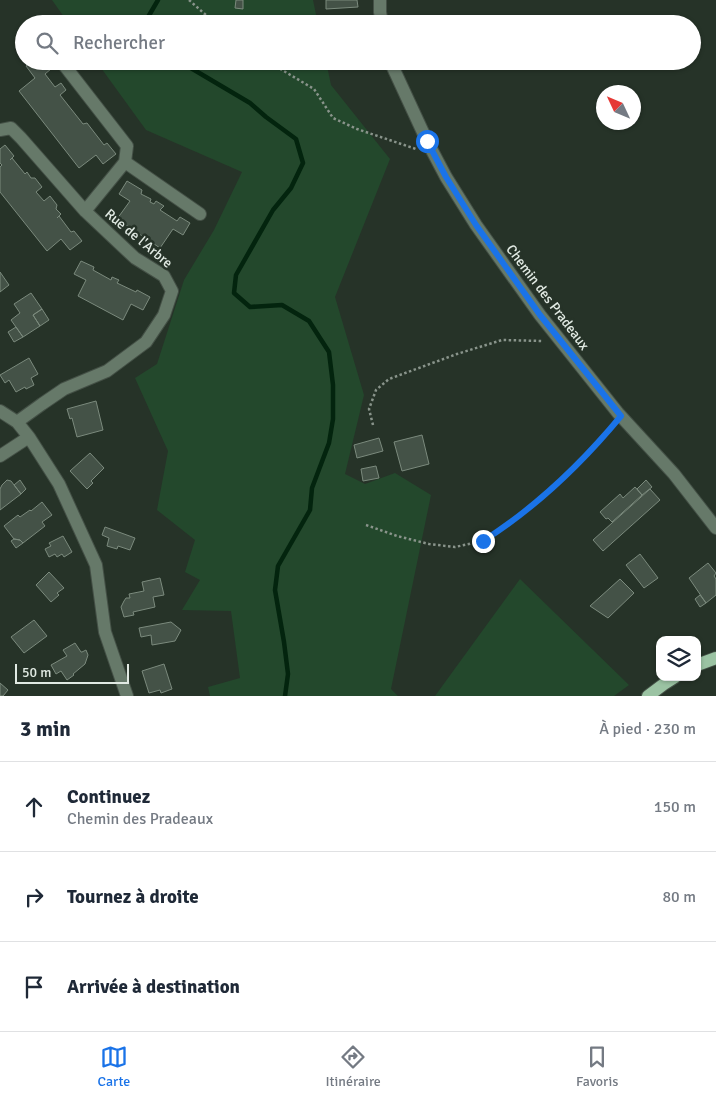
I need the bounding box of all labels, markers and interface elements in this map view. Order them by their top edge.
search box [15,15,701,70]
icon: search [33,29,61,57]
text: Rechercher [73,31,165,55]
north arrow [596,85,641,130]
route start [416,130,439,153]
street label: Rue de l'Arbre [101,205,176,272]
street label: Chemin des Pradeaux [502,241,593,354]
route end [472,530,495,553]
map controls [656,636,701,681]
button: layers [656,636,701,681]
scale bar [15,661,129,684]
text: 50 m [22,664,51,681]
text: 3 min [20,716,71,742]
text: À pied · 230 m [599,719,696,739]
text: Continuez [67,785,150,809]
icon: ahead [20,793,48,821]
text: 150 m [654,797,696,817]
text: Chemin des Pradeaux [67,809,213,829]
icon: right [20,883,48,911]
text: Tournez à droite [67,885,199,909]
text: 80 m [662,887,696,907]
icon: arrive [20,973,48,1001]
text: Arrivée à destination [67,975,240,999]
tab: Carte [98,1043,130,1090]
tab: Itinéraire [325,1043,381,1090]
tab: Favoris [576,1043,618,1090]

